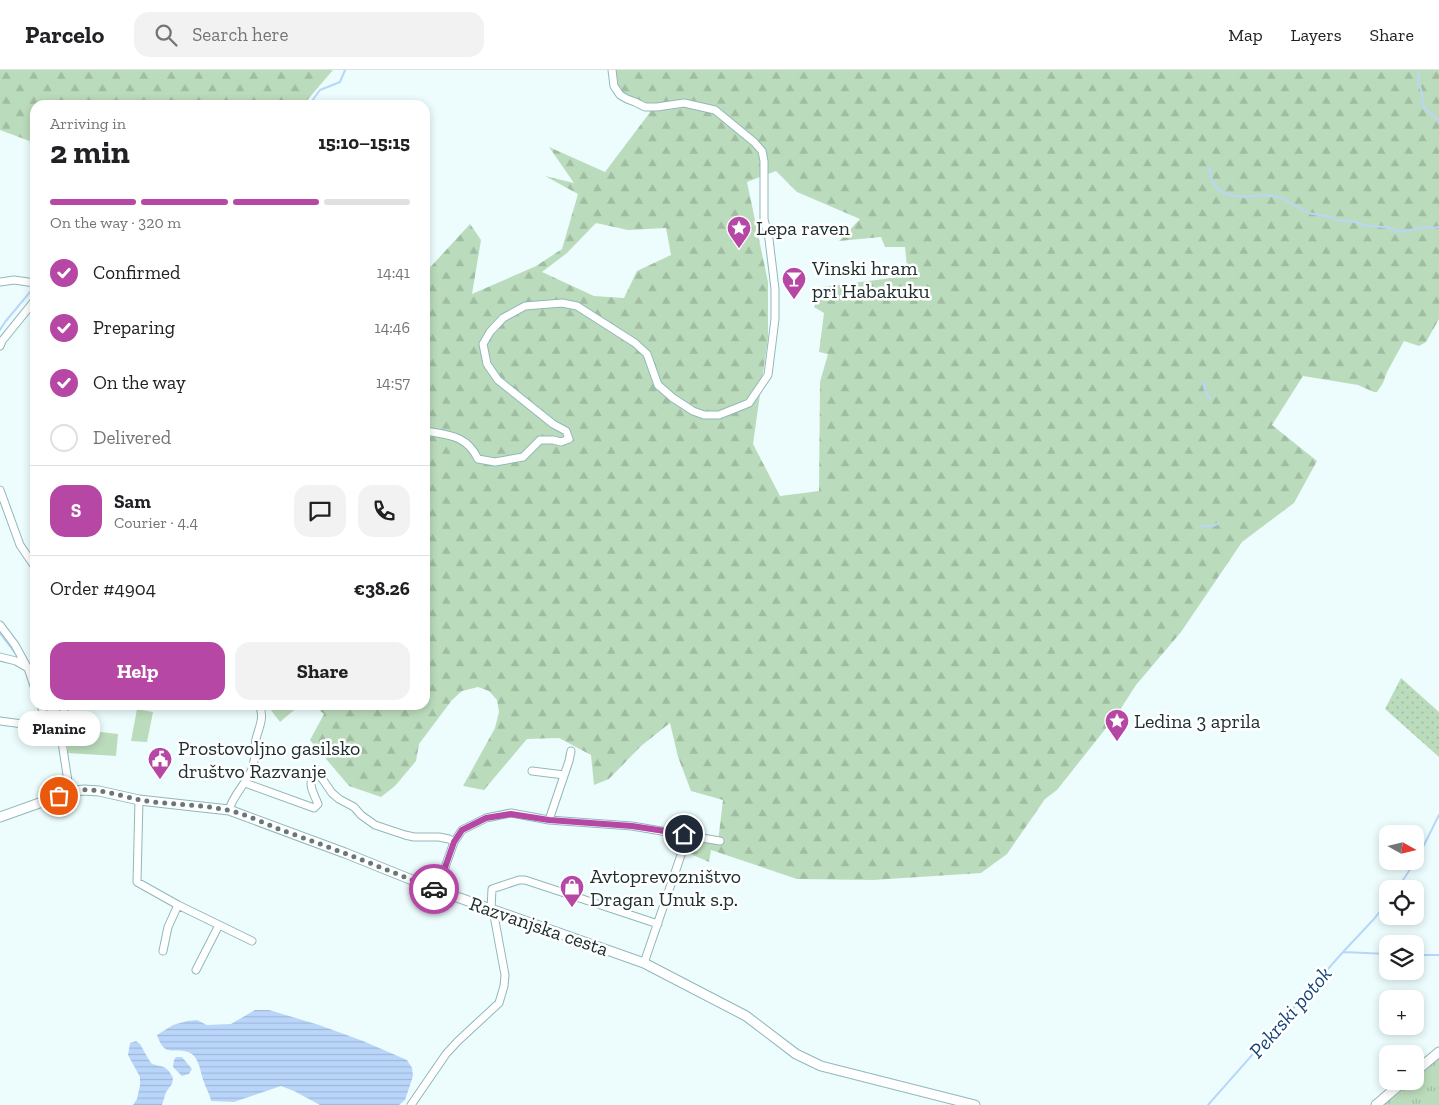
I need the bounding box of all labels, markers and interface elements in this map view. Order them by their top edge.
search box [134,12,484,57]
text: Parcelo [25,20,104,49]
icon: search [152,21,180,49]
text: Search here [192,23,288,46]
text: Map [1228,24,1263,46]
text: Layers [1291,24,1342,46]
text: Share [1370,24,1414,46]
text: Arriving in [50,114,126,133]
text: 15:10–15:15 [318,131,410,154]
text: 2 min [50,133,130,171]
text: On the way · 320 m [50,213,181,232]
place icon: Lepa raven [726,215,752,249]
place label: Lepa raven [756,216,850,240]
place label: Vinski hram pri Habakuku [811,256,930,303]
icon: check [50,259,78,287]
text: Confirmed [93,261,180,284]
text: 14:41 [377,263,410,282]
bar icon: Vinski hram pri Habakuku [781,266,807,300]
icon: check [50,314,78,342]
text: Preparing [93,316,175,339]
text: 14:46 [375,318,410,337]
icon: check [50,369,78,397]
text: On the way [93,371,186,394]
text: 14:57 [376,373,410,392]
text: Delivered [93,426,171,449]
button: chat [294,485,346,537]
button: phone [358,485,410,537]
text: Sam [114,490,151,513]
text: S [71,499,81,522]
text: Courier · 4.4 [114,513,198,532]
text: Order #4904 [50,577,156,600]
text: €38.26 [354,577,410,600]
button: Help [50,642,225,700]
button: Share [235,642,410,700]
place icon: Ledina 3 aprila [1104,708,1130,742]
place label: Ledina 3 aprila [1134,709,1261,733]
callout: Planinc [18,711,100,746]
text: Planinc [32,719,86,738]
place label: Prostovoljno gasilsko društvo Razvanje [178,736,360,783]
public building icon: Prostovoljno gasilsko društvo Razvanje [147,746,173,780]
pin [38,775,80,817]
icon: bag [45,782,73,810]
pin [663,813,705,855]
icon: home [670,820,698,848]
north arrow [1379,825,1424,870]
map controls [1379,825,1424,1090]
courier [409,864,459,914]
place label: Avtoprevozništvo Dragan Unuk s.p. [590,864,741,911]
shop icon: Avtoprevozništvo Dragan Unuk s.p. [559,874,585,908]
icon: car [420,875,448,903]
button: locate [1379,880,1424,925]
street label: Razvanjska cesta [466,891,612,961]
button: layers [1379,935,1424,980]
water label: Pekrski potok [1244,961,1336,1063]
button: + [1379,990,1424,1035]
button: − [1379,1045,1424,1090]

